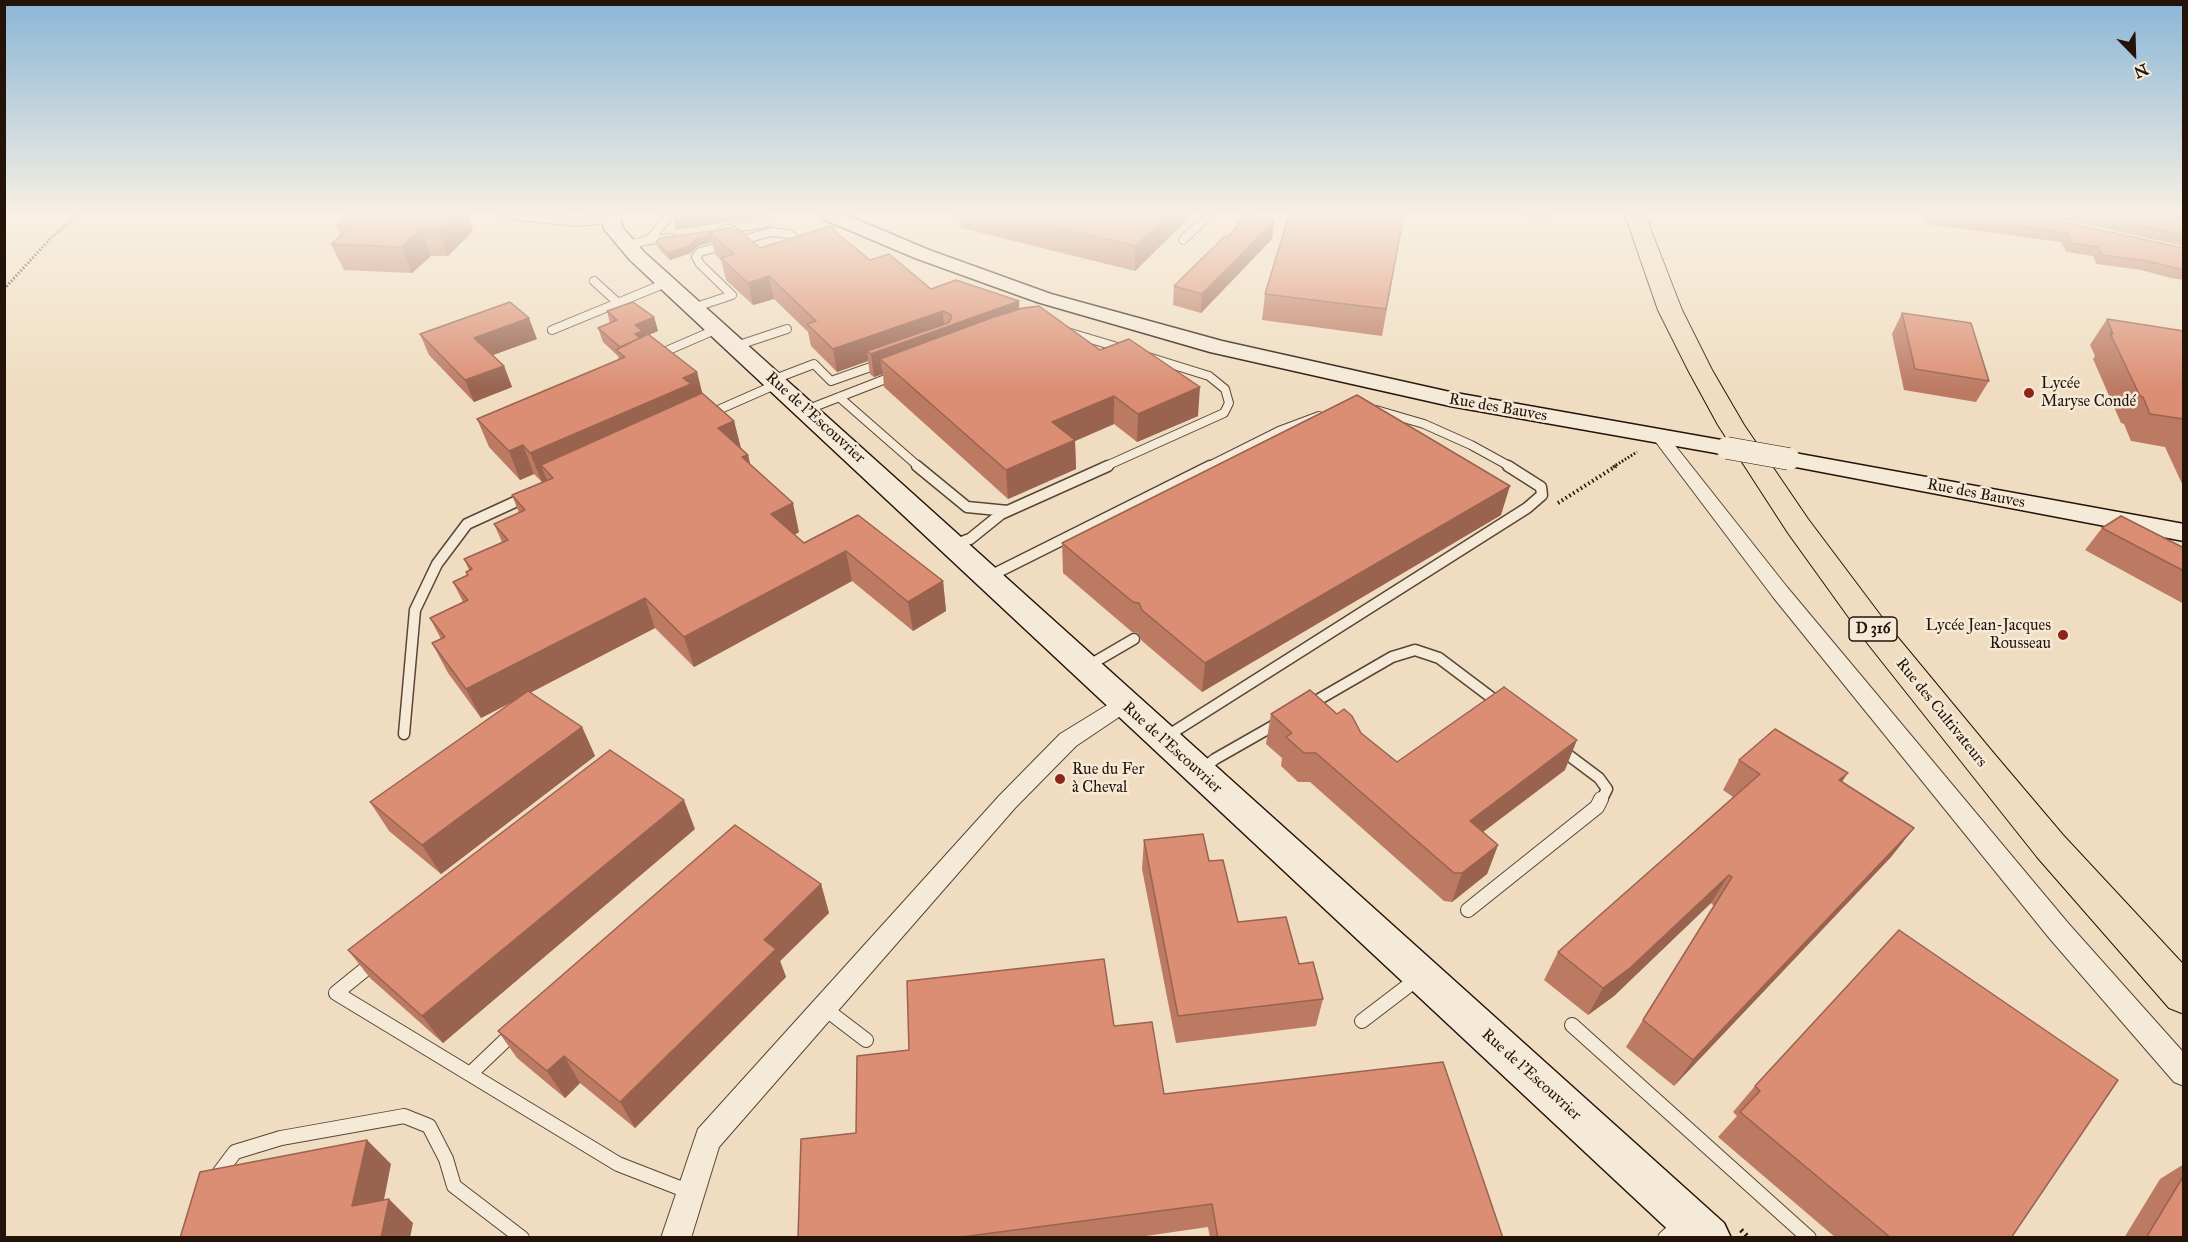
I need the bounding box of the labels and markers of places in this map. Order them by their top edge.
place label: Lycée Maryse Condé [2041,374,2136,412]
marker: Lycée Maryse Condé [2022,386,2036,400]
place label: Lycée Jean-Jacques Rousseau [1925,616,2051,654]
marker: Lycée Jean-Jacques Rousseau [2056,628,2070,642]
place label: Rue du Fer à Cheval [1072,760,1145,798]
marker: Rue du Fer à Cheval [1053,772,1067,786]

